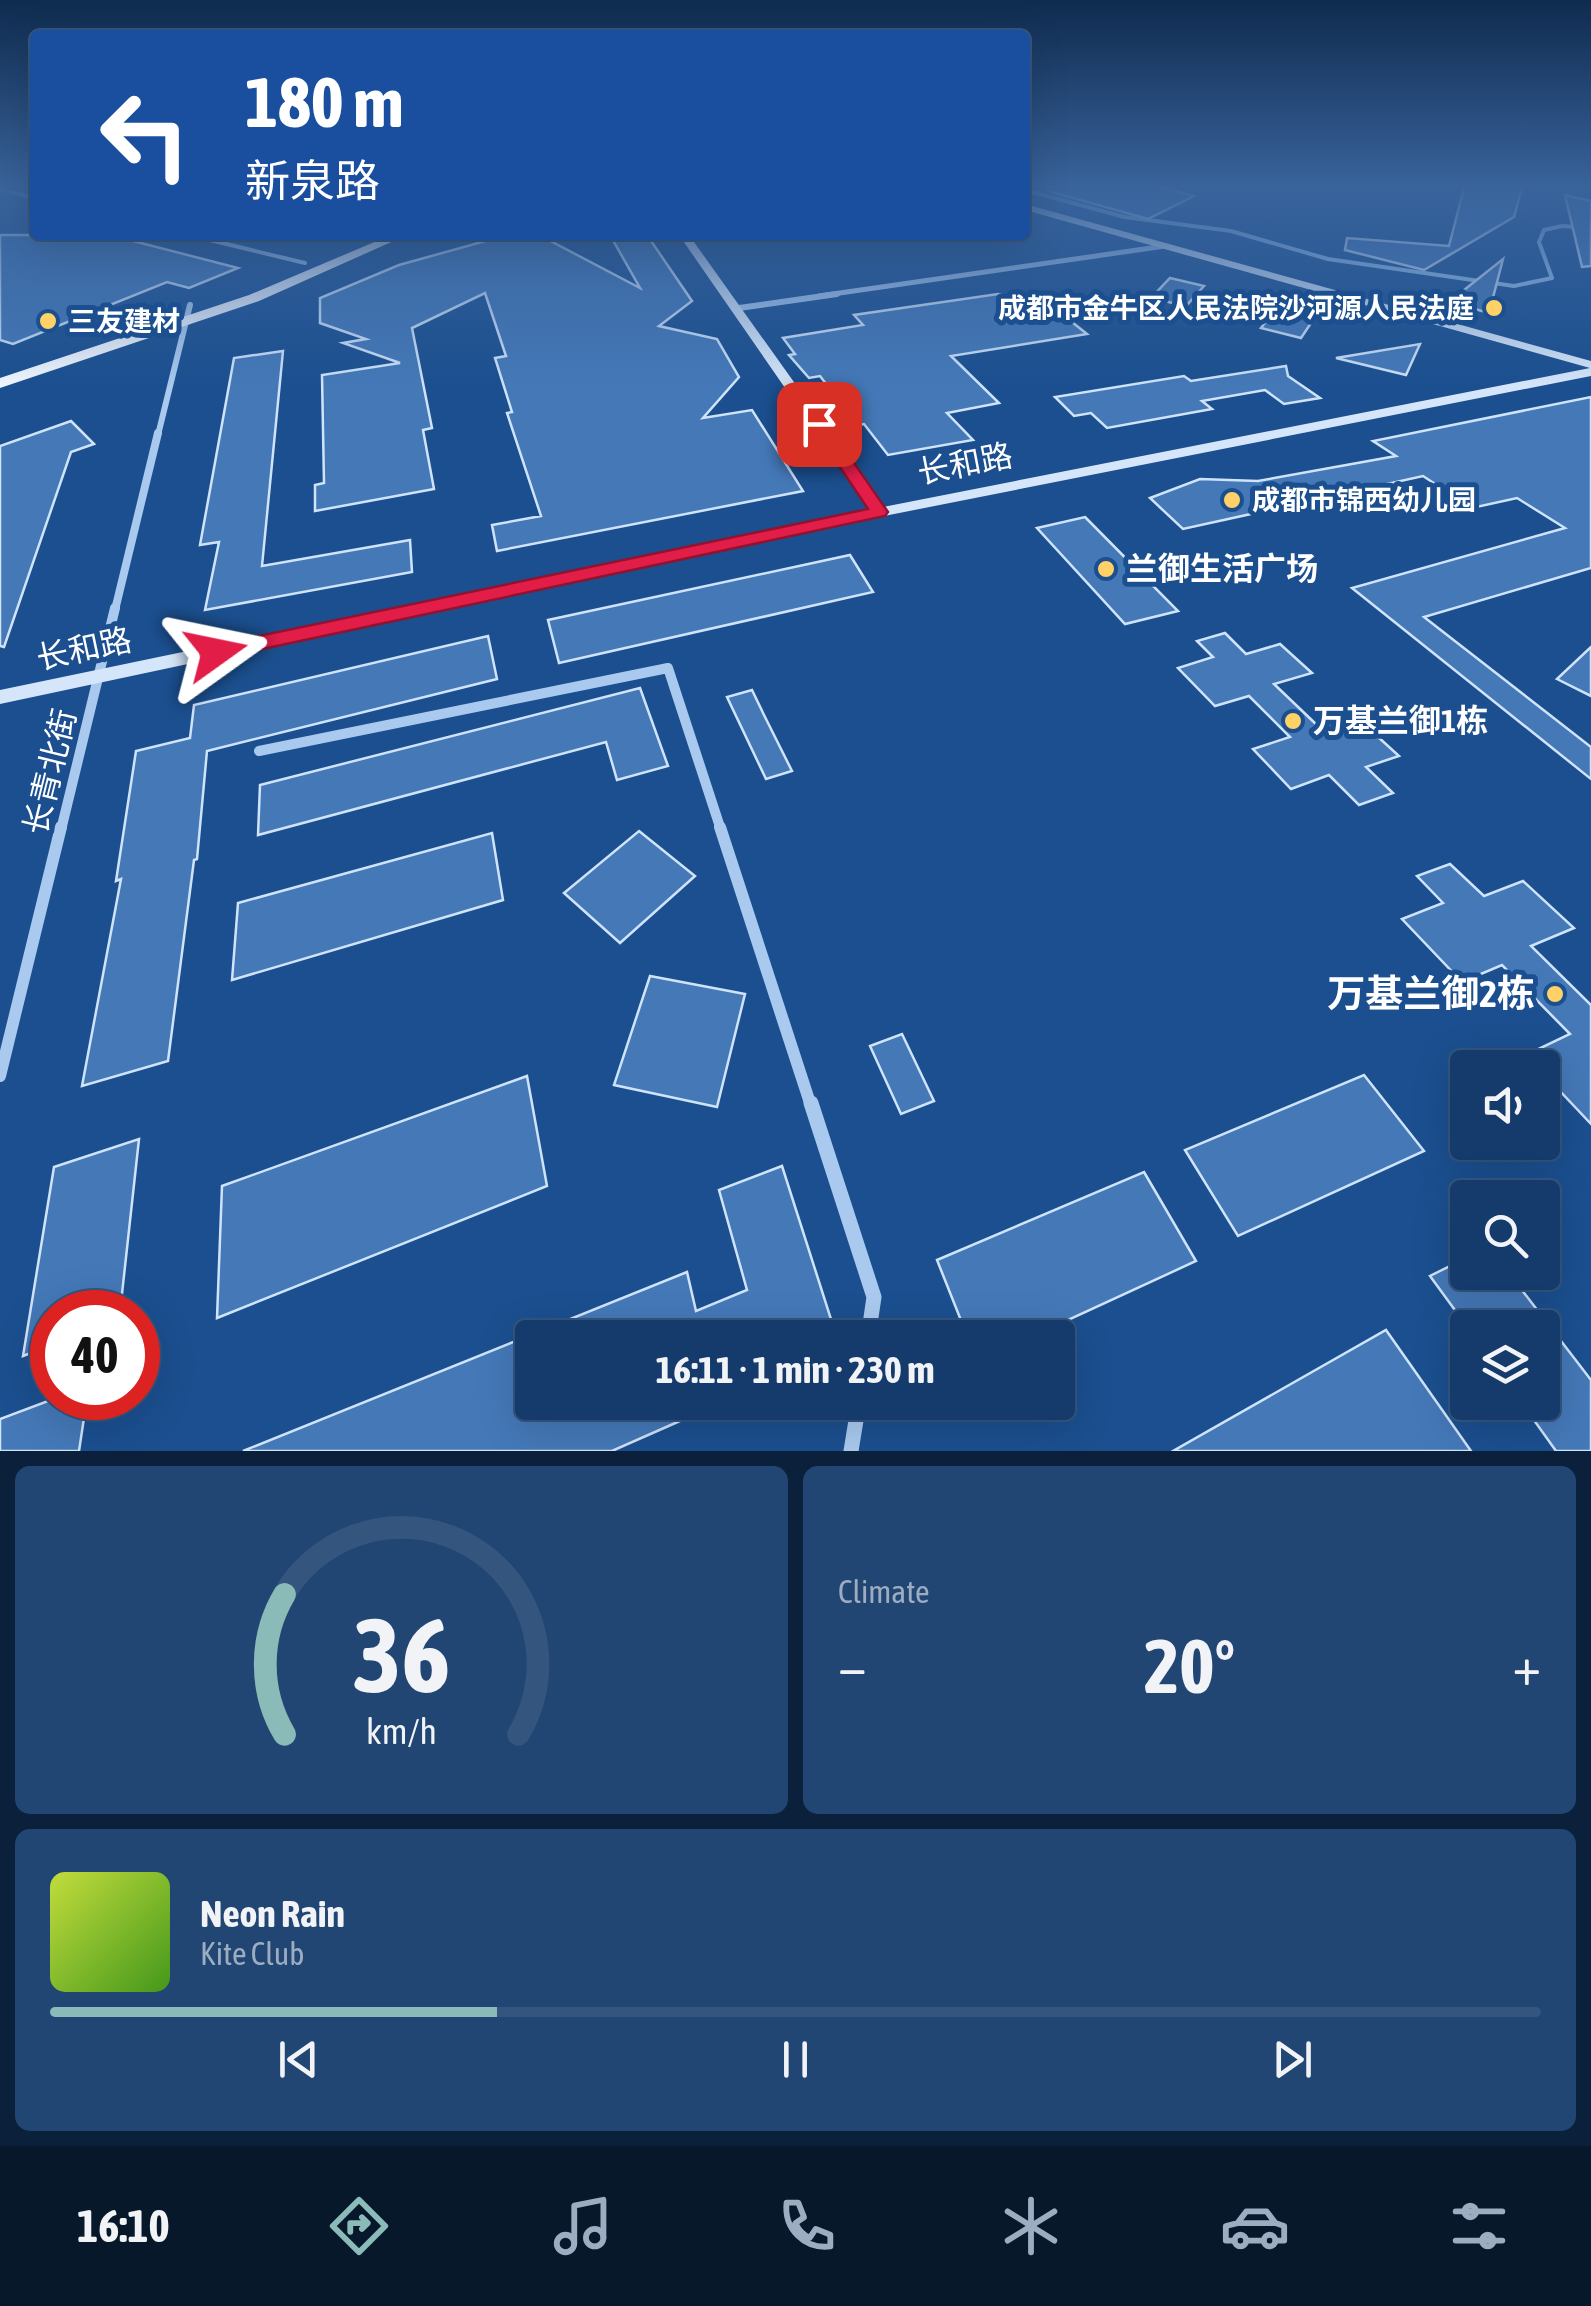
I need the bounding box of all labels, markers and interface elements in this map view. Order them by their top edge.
text: 180 m [245,62,404,142]
icon: left [80,70,210,200]
text: 新泉路 [245,155,380,207]
place label: 成都市金牛区人民法院沙河源人民法庭 [998,292,1474,324]
marker: 成都市金牛区人民法院沙河源人民法庭 [1483,297,1505,319]
place label: 三友建材 [68,305,180,337]
marker: 三友建材 [37,310,59,332]
pin [777,382,862,467]
icon: arrive [792,397,847,452]
street label: 长和路 [914,436,1016,491]
place label: 成都市锦西幼儿园 [1252,484,1476,516]
marker: 成都市锦西幼儿园 [1221,489,1243,511]
place label: 兰御生活广场 [1126,550,1318,587]
marker: 兰御生活广场 [1095,558,1117,580]
position arrow [164,600,268,704]
street label: 长和路 [33,620,135,677]
place label: 万基兰御1栋 [1313,702,1488,739]
street label: 长青北街 [16,705,83,838]
marker: 万基兰御1栋 [1282,710,1304,732]
place label: 万基兰御2栋 [1327,972,1535,1015]
marker: 万基兰御2栋 [1544,983,1566,1005]
map controls [1450,1050,1560,1420]
button: sound [1450,1050,1560,1160]
button: search [1450,1180,1560,1290]
speed limit sign: 40 [30,1290,160,1420]
button: layers [1450,1310,1560,1420]
text: 16:11 · 1 min · 230 m [655,1348,935,1391]
text: Climate [838,1573,930,1610]
text: 36 [353,1595,450,1714]
text: 20° [1144,1623,1235,1709]
text: − [838,1634,867,1697]
text: + [1512,1634,1541,1697]
text: km/h [366,1711,437,1752]
text: Neon Rain [200,1892,345,1935]
text: Kite Club [200,1935,304,1972]
icon: previous [271,2032,326,2087]
icon: pause [768,2032,823,2087]
icon: next [1265,2032,1320,2087]
icon: directions [324,2191,394,2261]
icon: music [548,2191,618,2261]
icon: phone [772,2191,842,2261]
icon: climate [996,2191,1066,2261]
icon: car [1220,2191,1290,2261]
icon: filters [1444,2191,1514,2261]
text: 16:10 [77,2200,170,2252]

